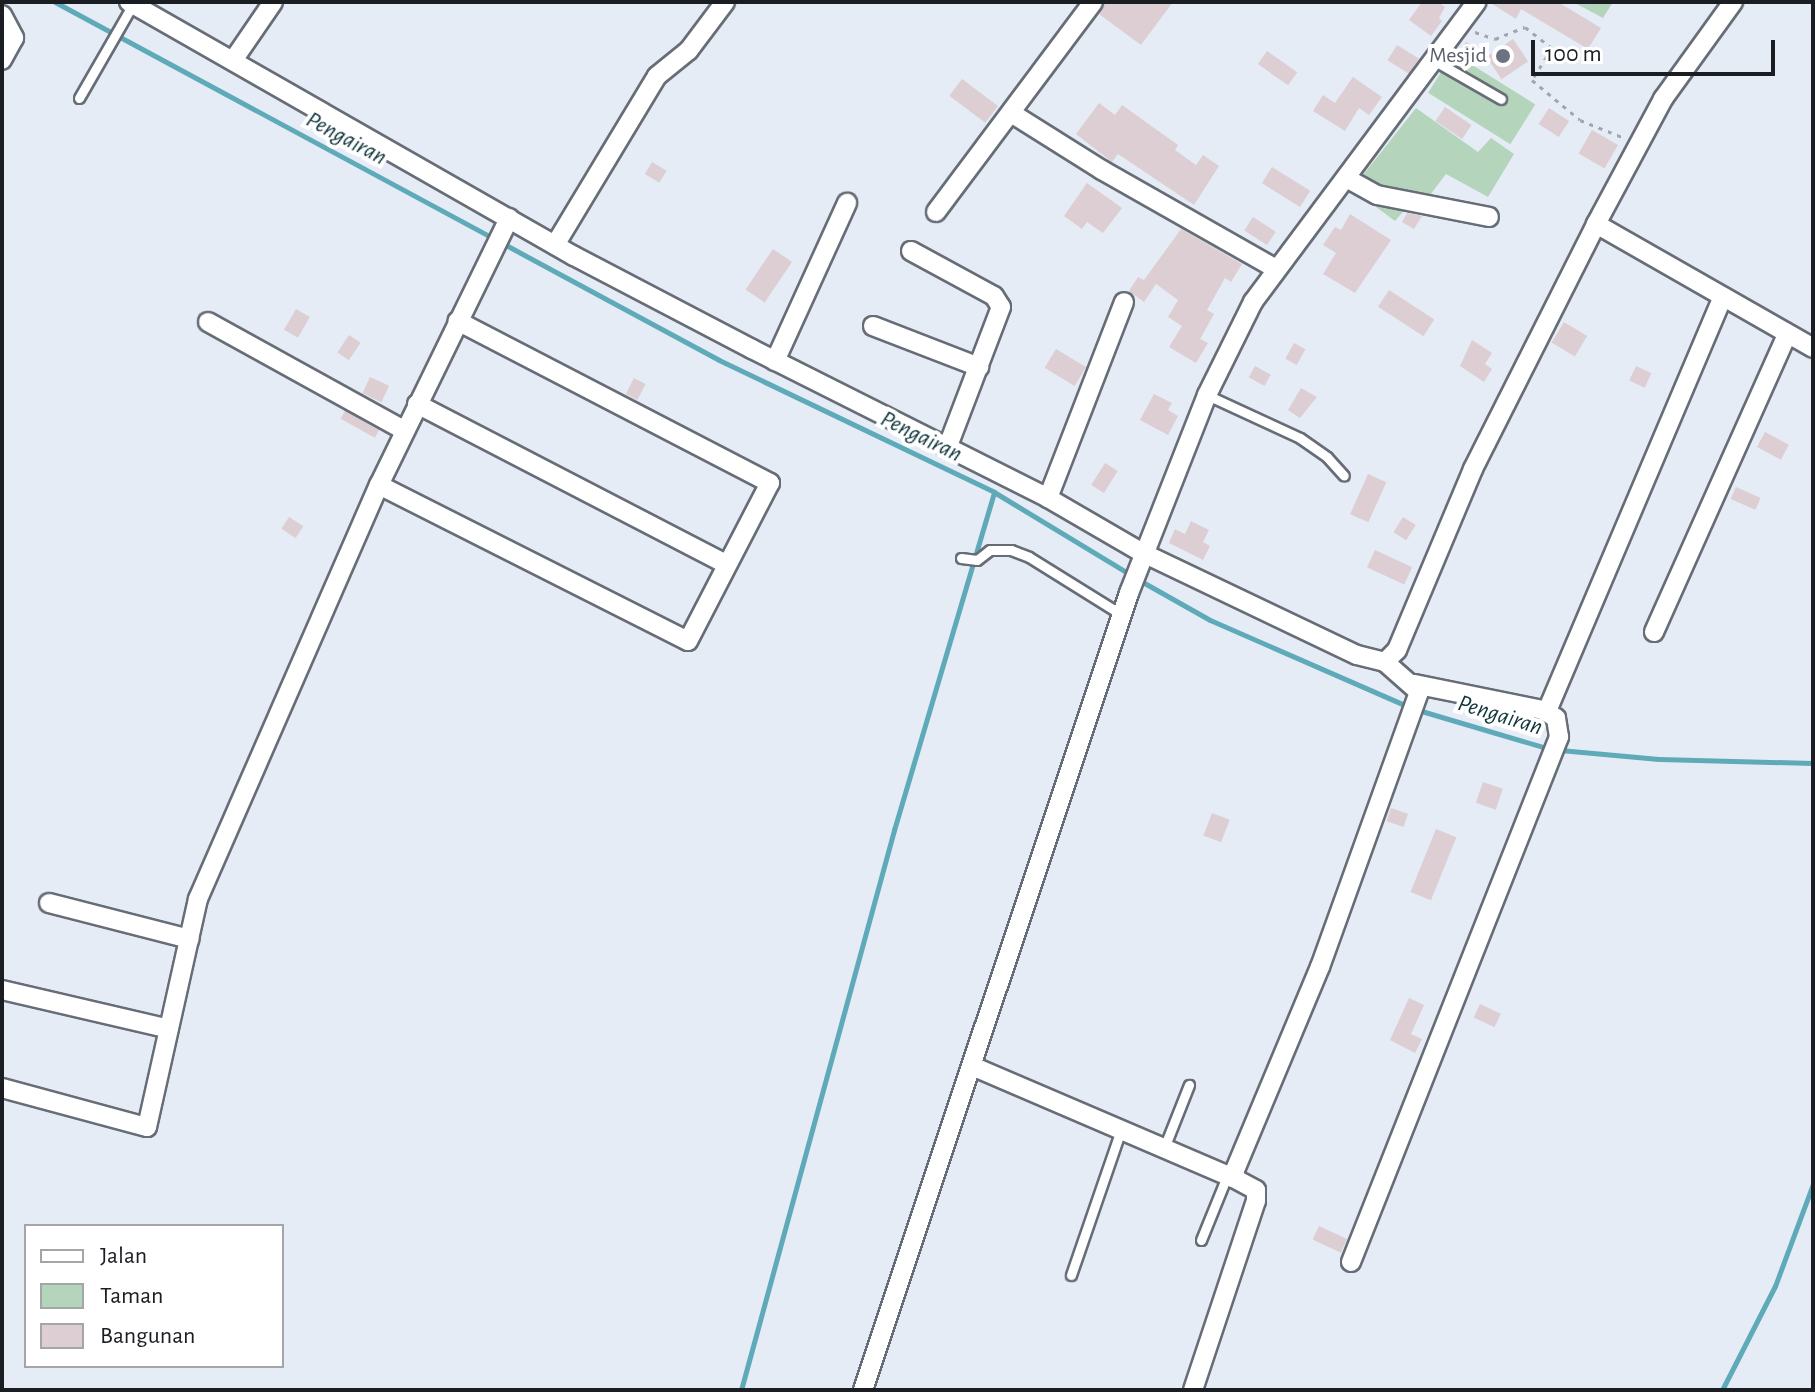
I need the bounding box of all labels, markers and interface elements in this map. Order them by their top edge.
scale bar [1535,24,1779,74]
text: 100 m [1545,42,1602,66]
place label: Mesjid [1429,43,1487,69]
marker: Mesjid [1494,47,1512,65]
water label: Pengairan [301,106,391,172]
water label: Pengairan [876,405,966,469]
water label: Pengairan [1454,689,1546,743]
legend [24,1224,284,1368]
text: Jalan [100,1244,147,1268]
text: Taman [100,1284,163,1308]
text: Bangunan [100,1324,195,1348]

